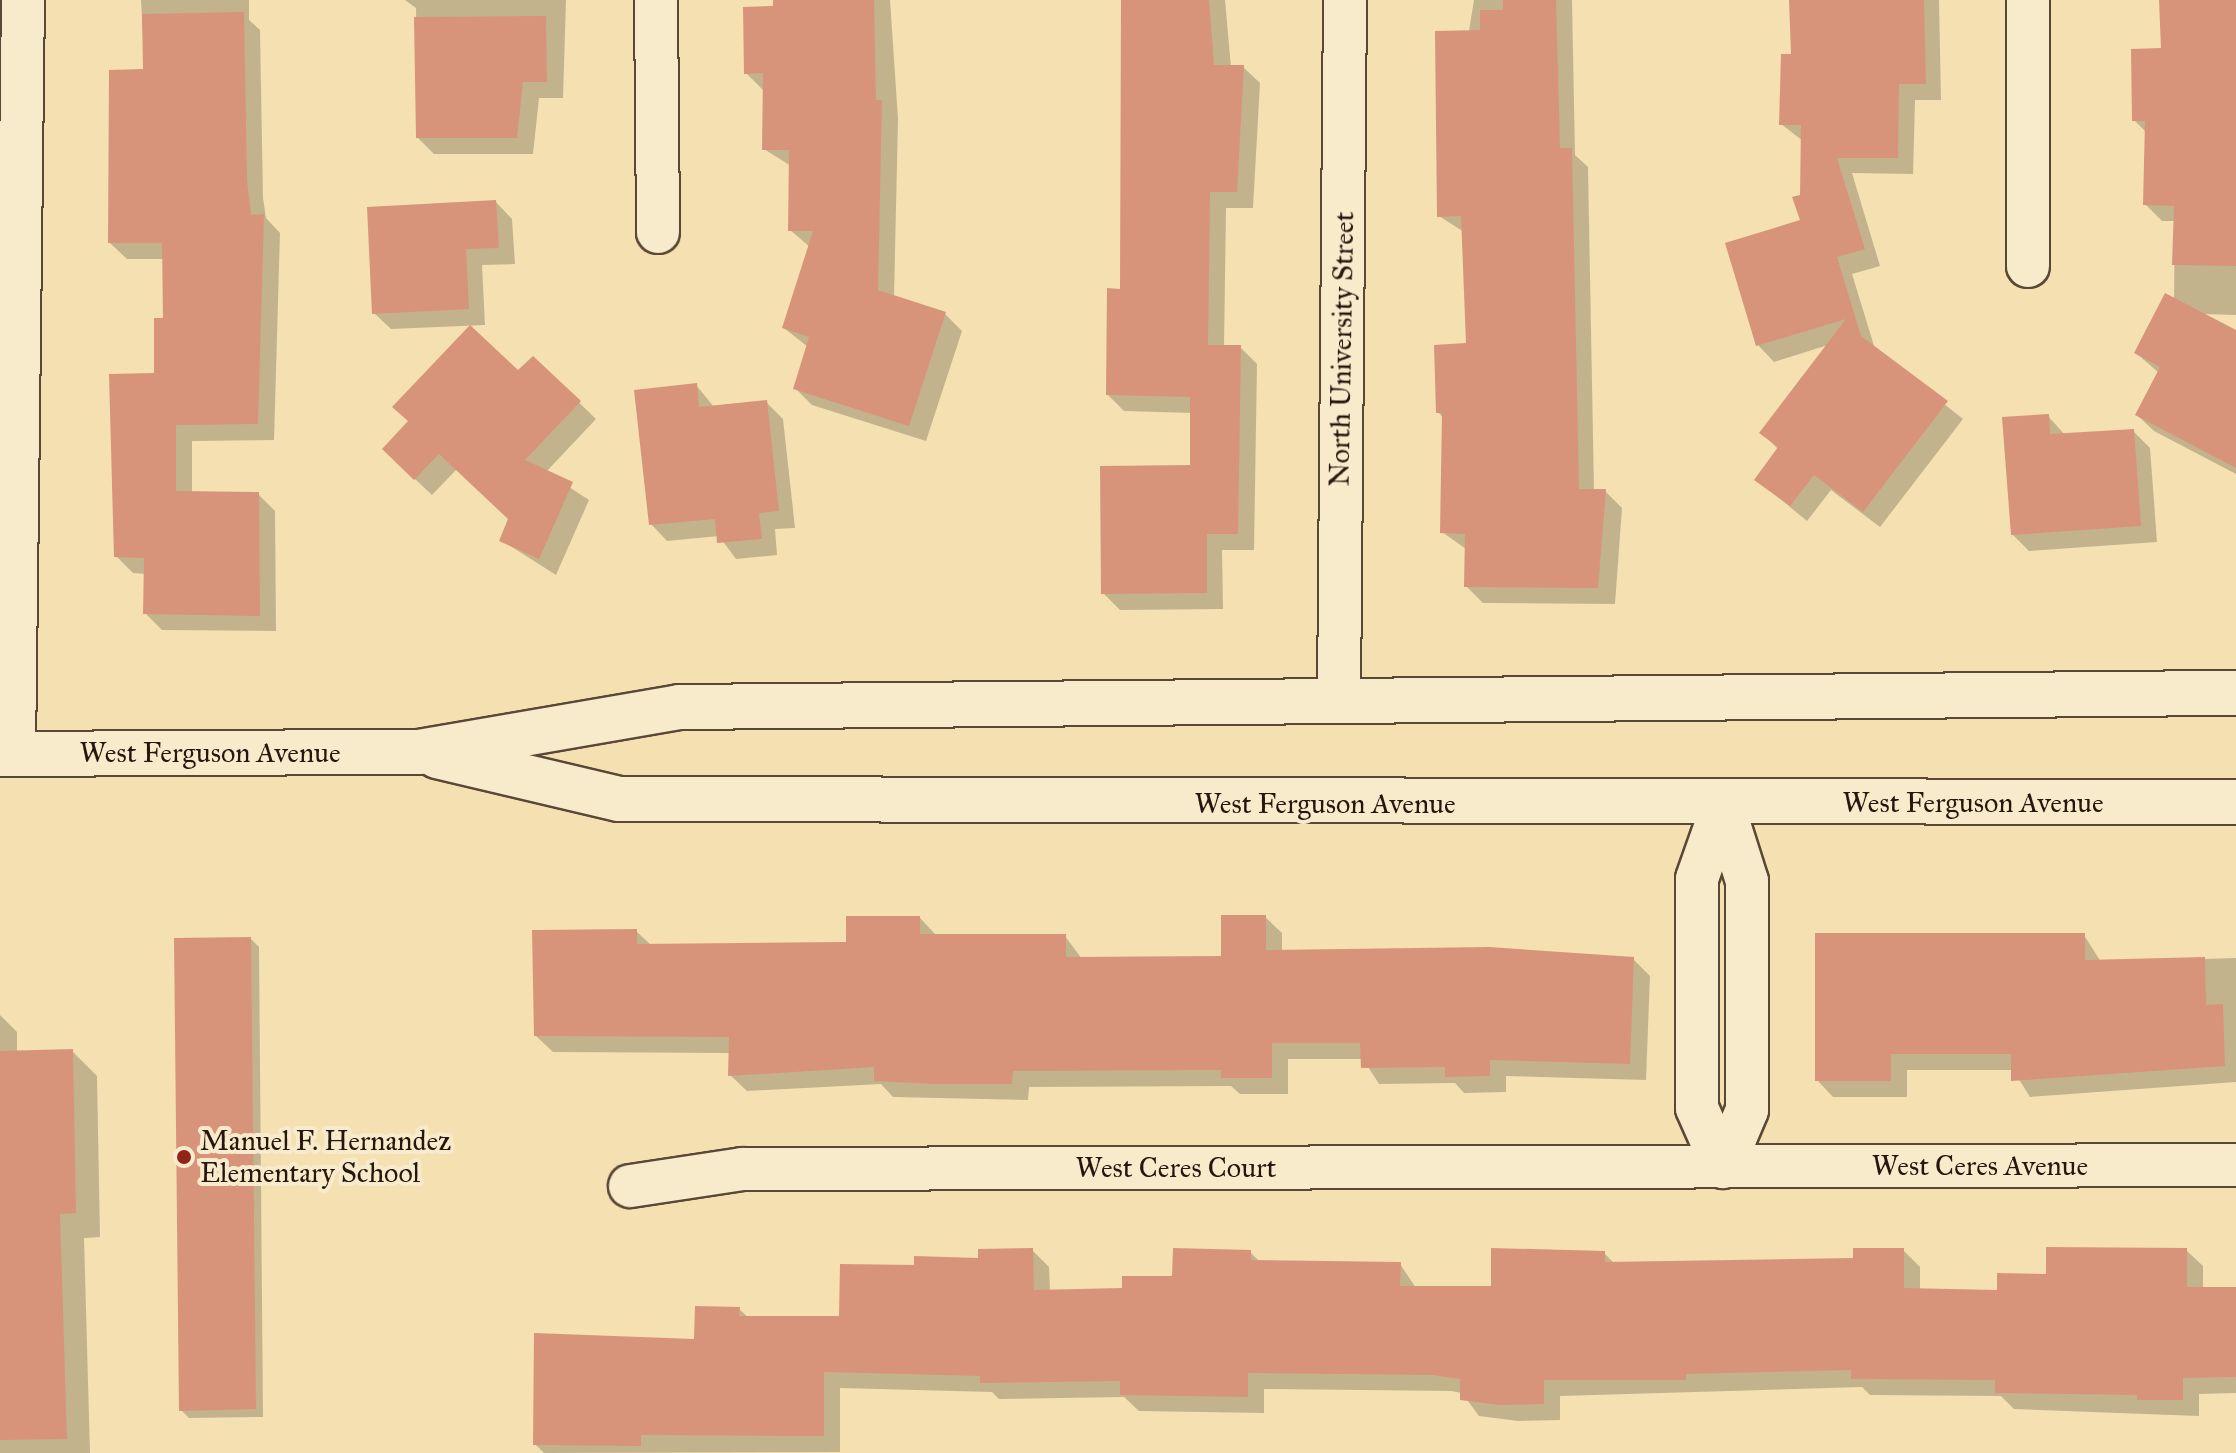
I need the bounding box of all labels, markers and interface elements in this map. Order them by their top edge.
street label: North University Street [1323,211,1361,487]
street label: West Ferguson Avenue [79,736,341,770]
street label: West Ferguson Avenue [1842,786,2104,820]
street label: West Ferguson Avenue [1194,787,1456,821]
place label: Manuel F. Hernandez Elementary School [200,1124,451,1190]
marker: Manuel F. Hernandez Elementary School [175,1148,193,1166]
street label: West Ceres Avenue [1872,1149,2088,1183]
street label: West Ceres Court [1076,1151,1276,1185]

